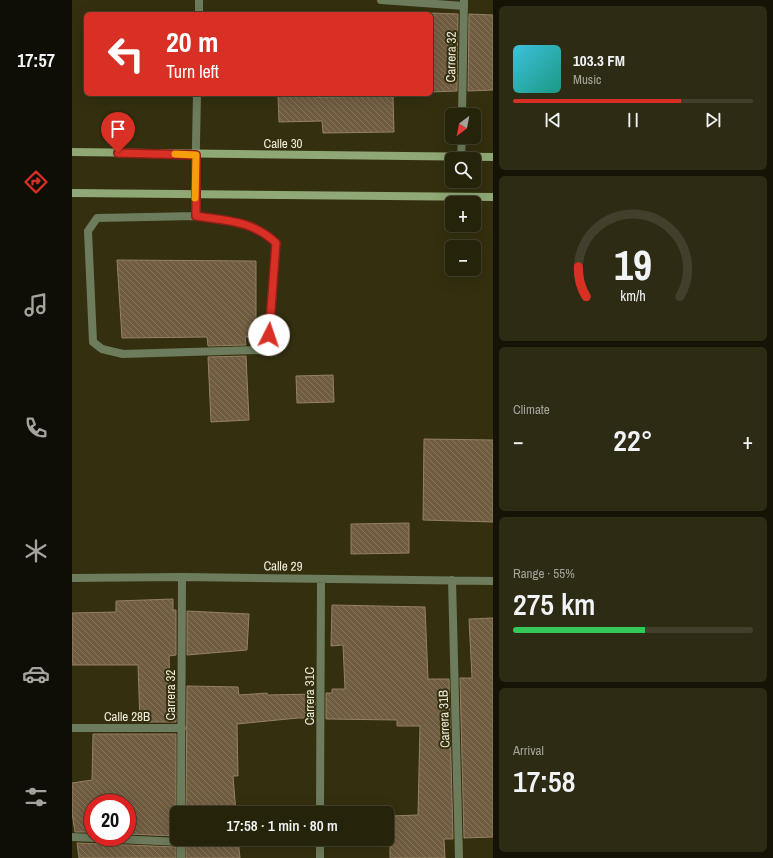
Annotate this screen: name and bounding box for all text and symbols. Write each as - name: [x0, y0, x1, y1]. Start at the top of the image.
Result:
- text: 20 m: [166, 23, 218, 61]
- icon: left: [100, 28, 152, 80]
- street label: Carrera 32: [442, 31, 460, 83]
- text: 17:57: [17, 48, 55, 73]
- text: 103.3 FM: [573, 50, 625, 71]
- text: Turn left: [166, 59, 219, 84]
- text: Music: [573, 71, 601, 88]
- north arrow: [445, 108, 481, 144]
- map controls: [445, 108, 481, 276]
- icon: previous: [542, 109, 564, 131]
- icon: pause: [622, 109, 644, 131]
- icon: next: [702, 109, 724, 131]
- pin: [101, 112, 135, 153]
- icon: arrive: [107, 118, 129, 140]
- street label: Calle 30: [263, 135, 303, 152]
- button: search: [445, 152, 481, 188]
- icon: directions: [22, 168, 50, 196]
- button: +: [445, 196, 481, 232]
- text: 19: [614, 236, 652, 292]
- button: −: [445, 240, 481, 276]
- text: km/h: [620, 285, 646, 304]
- icon: music: [22, 291, 50, 319]
- position arrow: [248, 314, 290, 356]
- text: Climate: [513, 401, 550, 418]
- icon: phone: [22, 414, 50, 442]
- text: 22°: [613, 420, 653, 460]
- text: −: [513, 426, 524, 456]
- text: +: [742, 426, 753, 456]
- icon: climate: [22, 537, 50, 565]
- street label: Calle 29: [263, 557, 303, 575]
- text: Range · 55%: [513, 565, 575, 582]
- text: 275 km: [513, 584, 595, 624]
- icon: car: [22, 660, 50, 688]
- street label: Carrera 31C: [301, 666, 318, 725]
- street label: Carrera 32: [162, 669, 179, 720]
- street label: Carrera 31B: [434, 690, 454, 748]
- street label: Calle 28B: [104, 708, 150, 725]
- text: Arrival: [513, 742, 544, 759]
- text: 17:58: [513, 761, 575, 801]
- icon: filters: [22, 783, 50, 811]
- speed limit sign: 20: [84, 794, 136, 846]
- text: 17:58 · 1 min · 80 m: [226, 815, 338, 836]

